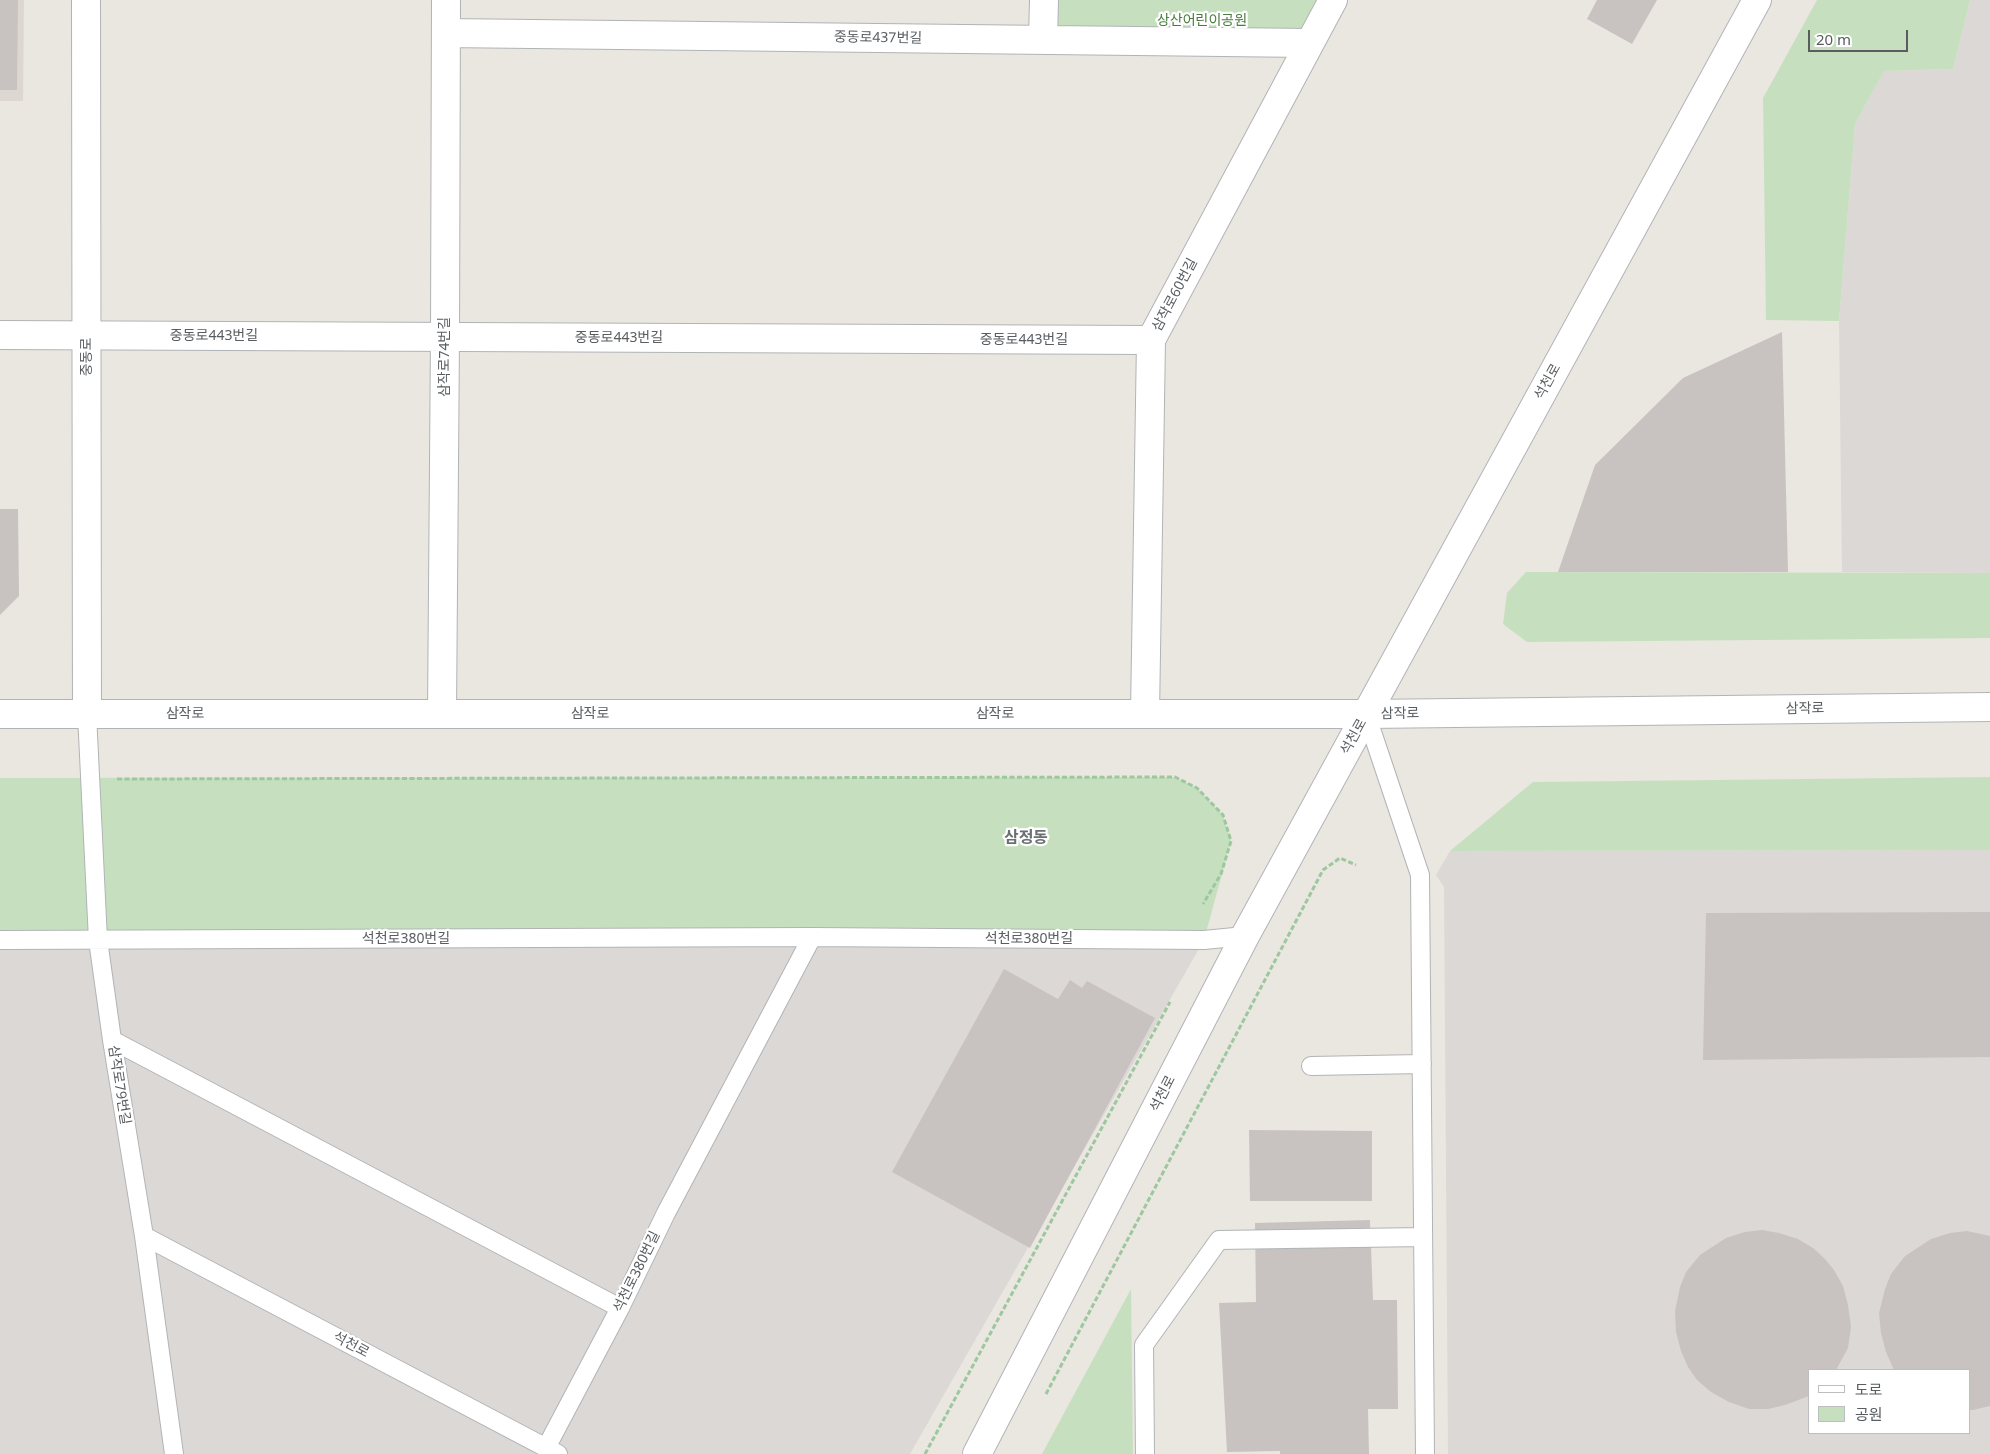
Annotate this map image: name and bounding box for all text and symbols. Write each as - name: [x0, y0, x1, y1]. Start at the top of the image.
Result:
- park label: 상산어린이공원: [1157, 13, 1247, 29]
- scale bar: [1810, 20, 1910, 52]
- street label: 중동로437번길: [834, 29, 922, 47]
- text: 20 m: [1816, 29, 1851, 49]
- street label: 삼작로60번길: [1149, 256, 1201, 334]
- street label: 삼작로74번길: [437, 317, 453, 397]
- street label: 중동로443번길: [170, 328, 258, 344]
- street label: 중동로443번길: [575, 330, 663, 346]
- street label: 중동로443번길: [980, 332, 1068, 348]
- street label: 중동로: [79, 338, 95, 376]
- street label: 석천로: [1531, 361, 1565, 403]
- street label: 삼작로: [1786, 700, 1824, 718]
- street label: 삼작로: [1381, 705, 1419, 723]
- street label: 삼작로: [166, 706, 204, 722]
- street label: 삼작로: [571, 706, 609, 722]
- street label: 삼작로: [976, 706, 1014, 722]
- street label: 석천로: [1337, 716, 1371, 758]
- district label: 삼정동: [1004, 828, 1048, 848]
- street label: 석천로380번길: [362, 931, 450, 947]
- street label: 석천로380번길: [985, 931, 1073, 947]
- street label: 삼작로79번길: [104, 1044, 134, 1126]
- street label: 석천로: [1147, 1073, 1179, 1115]
- street label: 석천로380번길: [610, 1229, 664, 1315]
- street label: 석천로: [330, 1329, 372, 1361]
- legend: [1808, 1369, 1970, 1434]
- text: 도로: [1855, 1379, 1883, 1399]
- text: 공원: [1855, 1404, 1883, 1424]

